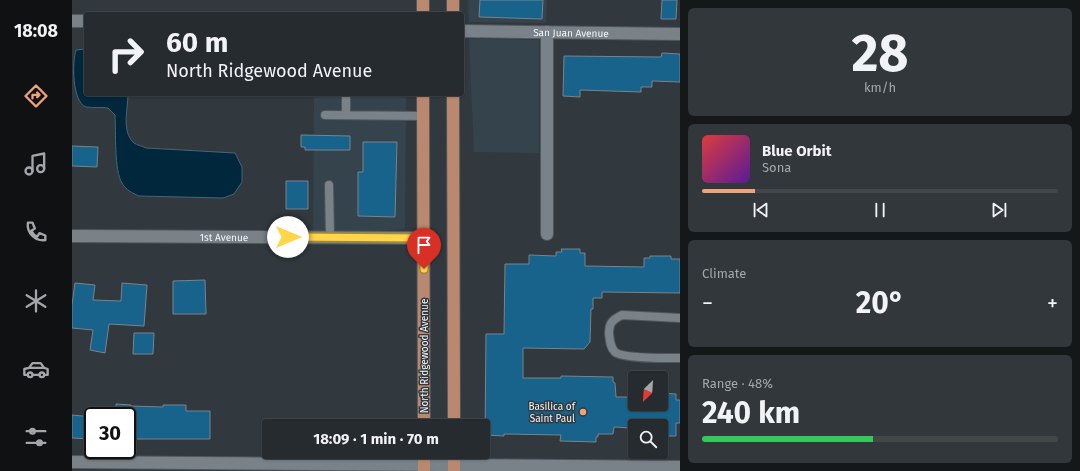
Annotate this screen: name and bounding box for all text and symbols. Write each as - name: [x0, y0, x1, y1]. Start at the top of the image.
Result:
- text: 18:08: [14, 20, 58, 42]
- text: 28: [851, 22, 909, 85]
- text: 60 m: [166, 26, 228, 59]
- street label: San Juan Avenue: [533, 27, 609, 40]
- icon: right: [100, 28, 152, 80]
- text: North Ridgewood Avenue: [166, 60, 372, 82]
- text: km/h: [864, 80, 896, 95]
- icon: directions: [22, 82, 50, 110]
- text: Blue Orbit: [762, 142, 831, 160]
- icon: music: [22, 150, 50, 178]
- text: Sona: [762, 160, 791, 175]
- icon: previous: [750, 199, 772, 221]
- icon: pause: [869, 199, 891, 221]
- icon: next: [988, 199, 1010, 221]
- position arrow: [267, 216, 309, 258]
- icon: phone: [22, 218, 50, 246]
- pin: [407, 228, 441, 269]
- street label: 1st Avenue: [200, 232, 248, 244]
- icon: arrive: [413, 234, 435, 256]
- text: Climate: [702, 266, 746, 281]
- text: 20°: [856, 285, 904, 321]
- icon: climate: [22, 287, 50, 315]
- text: −: [702, 290, 713, 317]
- text: +: [1047, 290, 1058, 317]
- street label: North Ridgewood Avenue: [419, 299, 431, 413]
- icon: car: [22, 355, 50, 383]
- north arrow: [628, 371, 668, 411]
- map controls: [628, 371, 668, 459]
- text: Range · 48%: [702, 376, 773, 391]
- text: 240 km: [702, 395, 800, 431]
- place label: Basilica of Saint Paul: [528, 401, 576, 425]
- speed limit sign: 30: [84, 407, 136, 459]
- marker: Basilica of Saint Paul: [578, 407, 588, 417]
- button: search: [628, 419, 668, 459]
- icon: filters: [22, 423, 50, 451]
- text: 18:09 · 1 min · 70 m: [313, 430, 439, 448]

